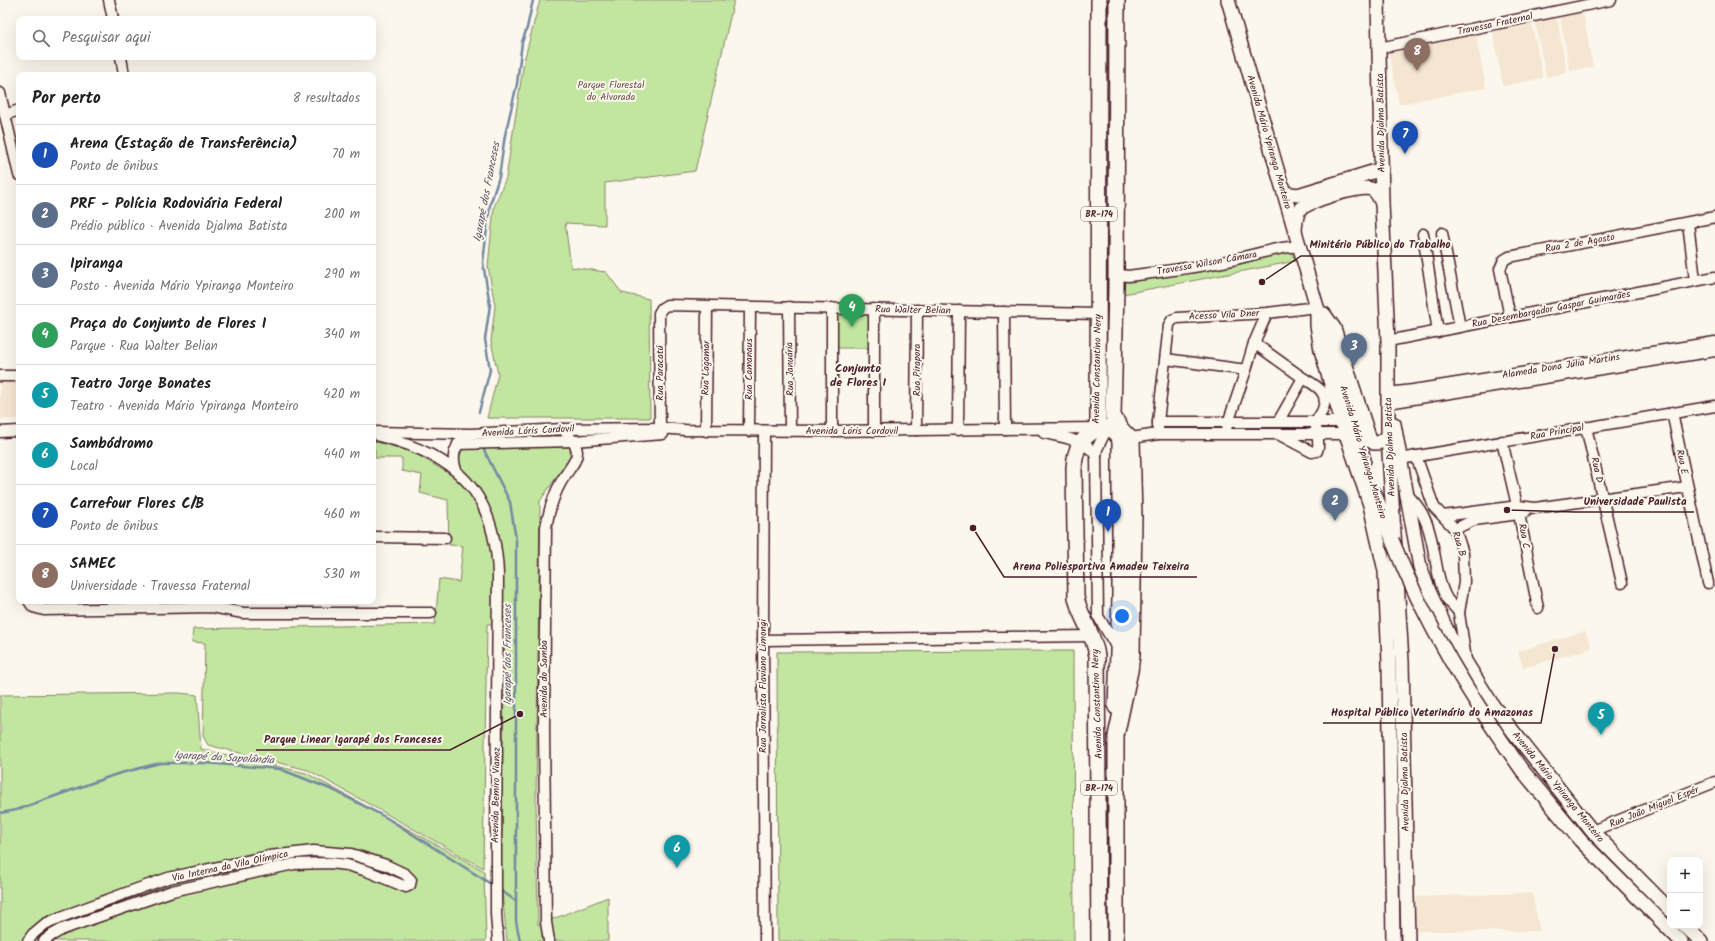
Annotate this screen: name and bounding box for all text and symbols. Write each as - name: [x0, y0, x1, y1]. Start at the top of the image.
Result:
- street label: Travessa Fraternal: [1456, 8, 1535, 40]
- search box: [16, 16, 376, 60]
- text: Pesquisar aqui: [62, 26, 151, 50]
- icon: search: [30, 27, 52, 49]
- pin: 8: [1404, 38, 1430, 71]
- street label: Avenida Mário Ypiranga Monteiro: [1242, 73, 1296, 211]
- street label: Avenida Djalma Batista: [1372, 73, 1390, 173]
- park label: Parque Florestal do Alvorada: [578, 77, 645, 105]
- text: Por perto: [32, 85, 101, 112]
- text: 8 resultados: [293, 88, 360, 109]
- pin: 7: [1392, 121, 1418, 154]
- text: Arena (Estação de Transferência): [70, 132, 298, 156]
- water label: Igarapé dos Franceses: [469, 139, 506, 243]
- text: 1: [43, 144, 47, 165]
- text: 70 m: [332, 144, 360, 165]
- text: Ponto de ônibus: [70, 156, 158, 177]
- text: PRF - Polícia Rodoviária Federal: [70, 192, 282, 216]
- text: 2: [41, 204, 49, 225]
- text: 200 m: [324, 204, 360, 225]
- road number: BR-174: [1081, 207, 1117, 221]
- text: Prédio público · Avenida Djalma Batista: [70, 216, 287, 237]
- street label: Rua 2 de Agosto: [1544, 229, 1617, 257]
- callout: Minitério Público do Trabalho: [1301, 233, 1458, 256]
- text: Minitério Público do Trabalho: [1310, 236, 1450, 254]
- street label: Travessa Wilson Câmara: [1156, 246, 1259, 280]
- text: Ipiranga: [70, 252, 123, 276]
- text: 3: [41, 264, 49, 285]
- text: 290 m: [324, 264, 360, 285]
- text: Posto · Avenida Mário Ypiranga Monteiro: [70, 276, 294, 297]
- street label: Rua Desembargador Gaspar Guimarães: [1470, 286, 1632, 332]
- pin: 4: [839, 294, 865, 327]
- street label: Rua Walter Belian: [875, 301, 951, 319]
- street label: Acesso Vila Dner: [1188, 305, 1260, 325]
- text: Praça do Conjunto de Flores I: [70, 312, 266, 336]
- street label: Avenida Constantino Nery: [1088, 314, 1106, 424]
- text: 4: [41, 324, 49, 345]
- text: 340 m: [323, 324, 360, 345]
- pin: 3: [1341, 333, 1367, 366]
- text: Parque · Rua Walter Belian: [70, 336, 218, 357]
- street label: Rua Camanaus: [741, 337, 757, 400]
- street label: Rua Lagamar: [698, 340, 714, 396]
- street label: Rua Januária: [782, 342, 798, 396]
- street label: Rua Pirapora: [909, 343, 925, 396]
- street label: Rua Paracatú: [652, 345, 668, 401]
- street label: Alameda Dona Júlia Martins: [1501, 349, 1622, 383]
- district label: Conjunto de Flores I: [830, 359, 886, 392]
- text: Teatro Jorge Bonates: [70, 372, 211, 396]
- street label: Avenida Mário Ypiranga Monteiro: [1335, 383, 1391, 521]
- text: 5: [42, 384, 48, 405]
- text: 420 m: [323, 384, 360, 405]
- text: Teatro · Avenida Mário Ypiranga Monteiro: [70, 396, 298, 417]
- street label: Avenida Djalma Batista: [1380, 397, 1400, 497]
- street label: Rua Principal: [1529, 419, 1586, 445]
- street label: Avenida Lóris Cordovil: [481, 421, 575, 441]
- street label: Avenida Lóris Cordovil: [806, 423, 899, 439]
- text: Sambódromo: [70, 432, 153, 456]
- text: 6: [41, 444, 49, 465]
- text: 440 m: [324, 444, 360, 465]
- street label: Rua E: [1672, 448, 1693, 477]
- text: Local: [70, 456, 98, 477]
- street label: Rua D: [1586, 456, 1608, 485]
- pin: 2: [1322, 488, 1348, 521]
- callout: Universidade Paulista: [1575, 489, 1694, 512]
- text: Carrefour Flores C/B: [70, 492, 204, 516]
- text: Universidade Paulista: [1583, 493, 1687, 511]
- pin: 1: [1095, 499, 1121, 532]
- text: 7: [42, 504, 48, 525]
- text: 460 m: [324, 504, 360, 525]
- text: Ponto de ônibus: [70, 516, 158, 537]
- street label: Rua C: [1514, 522, 1534, 550]
- street label: Rua B: [1448, 529, 1470, 559]
- text: SAMEC: [70, 552, 117, 576]
- callout: Arena Poliesportiva Amadeu Teixeira: [1004, 554, 1197, 577]
- text: Arena Poliesportiva Amadeu Teixeira: [1013, 558, 1190, 576]
- text: 8: [41, 564, 49, 585]
- text: 530 m: [324, 564, 360, 585]
- text: Universidade · Travessa Fraternal: [70, 576, 250, 597]
- water label: Igarapé dos Franceses: [499, 603, 517, 706]
- your location: [1112, 606, 1132, 626]
- street label: Rua Jornalista Flaviano Limongi: [755, 618, 771, 753]
- street label: Avenida do Samba: [536, 640, 552, 718]
- street label: Avenida Constantino Nery: [1087, 649, 1107, 759]
- callout: Hospital Público Veterinário do Amazonas: [1323, 700, 1541, 723]
- pin: 5: [1588, 702, 1614, 735]
- text: Hospital Público Veterinário do Amazonas: [1331, 704, 1534, 722]
- callout: Parque Linear Igarapé dos Franceses: [256, 727, 450, 750]
- street label: Avenida Mário Ypiranga Monteiro: [1508, 728, 1608, 846]
- text: Parque Linear Igarapé dos Franceses: [264, 731, 443, 749]
- street label: Avenida Djalma Batista: [1396, 732, 1414, 832]
- water label: Igarapé da Sapolândia: [173, 746, 275, 770]
- street label: Avenida Bemiro Vianez: [487, 746, 505, 843]
- road number: BR-174: [1081, 781, 1117, 795]
- street label: Rua João Miguel Espér: [1607, 781, 1702, 832]
- pin: 6: [664, 835, 690, 868]
- street label: Via Interna da Vila Olímpica: [170, 846, 290, 886]
- map controls: [1667, 857, 1703, 929]
- button: +: [1667, 857, 1703, 893]
- button: −: [1667, 893, 1703, 929]

